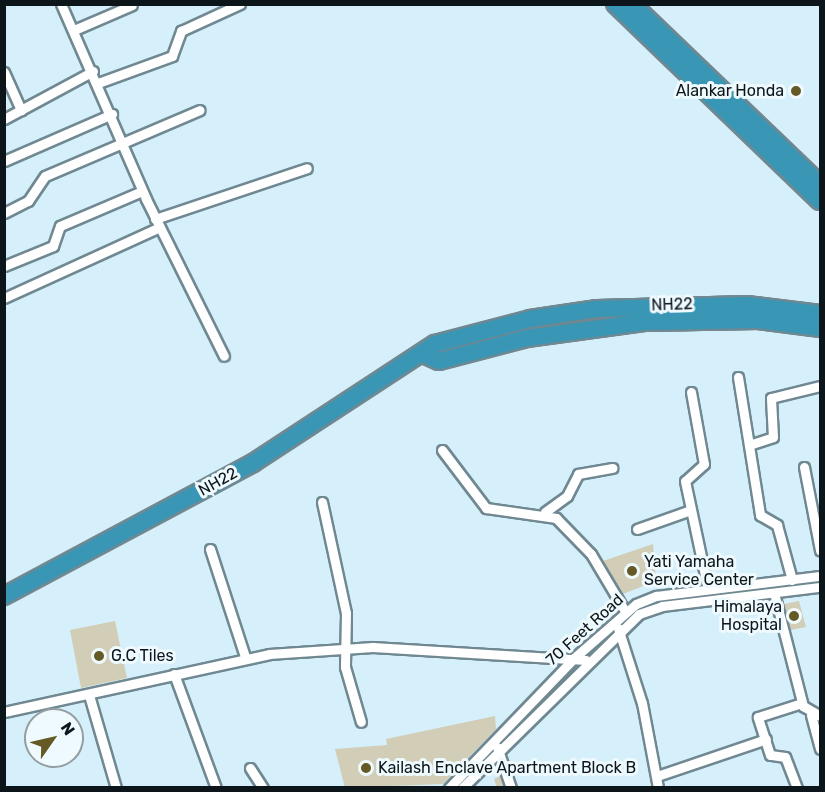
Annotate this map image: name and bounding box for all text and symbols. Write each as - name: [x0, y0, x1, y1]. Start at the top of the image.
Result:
- place label: Alankar Honda: [675, 81, 784, 101]
- marker: Alankar Honda: [789, 84, 803, 98]
- street label: NH22: [651, 295, 693, 315]
- street label: NH22: [195, 464, 241, 500]
- place label: Yati Yamaha Service Center: [644, 552, 754, 590]
- marker: Yati Yamaha Service Center: [625, 564, 639, 578]
- street label: 70 Feet Road: [542, 590, 628, 670]
- place label: Himalaya Hospital: [714, 597, 782, 635]
- marker: Himalaya Hospital: [787, 609, 801, 623]
- place label: G.C Tiles: [111, 646, 174, 666]
- marker: G.C Tiles: [92, 649, 106, 663]
- north arrow: [24, 708, 84, 768]
- text: N: [57, 719, 79, 739]
- place label: Kailash Enclave Apartment Block B: [378, 758, 637, 778]
- marker: Kailash Enclave Apartment Block B: [359, 761, 373, 775]

